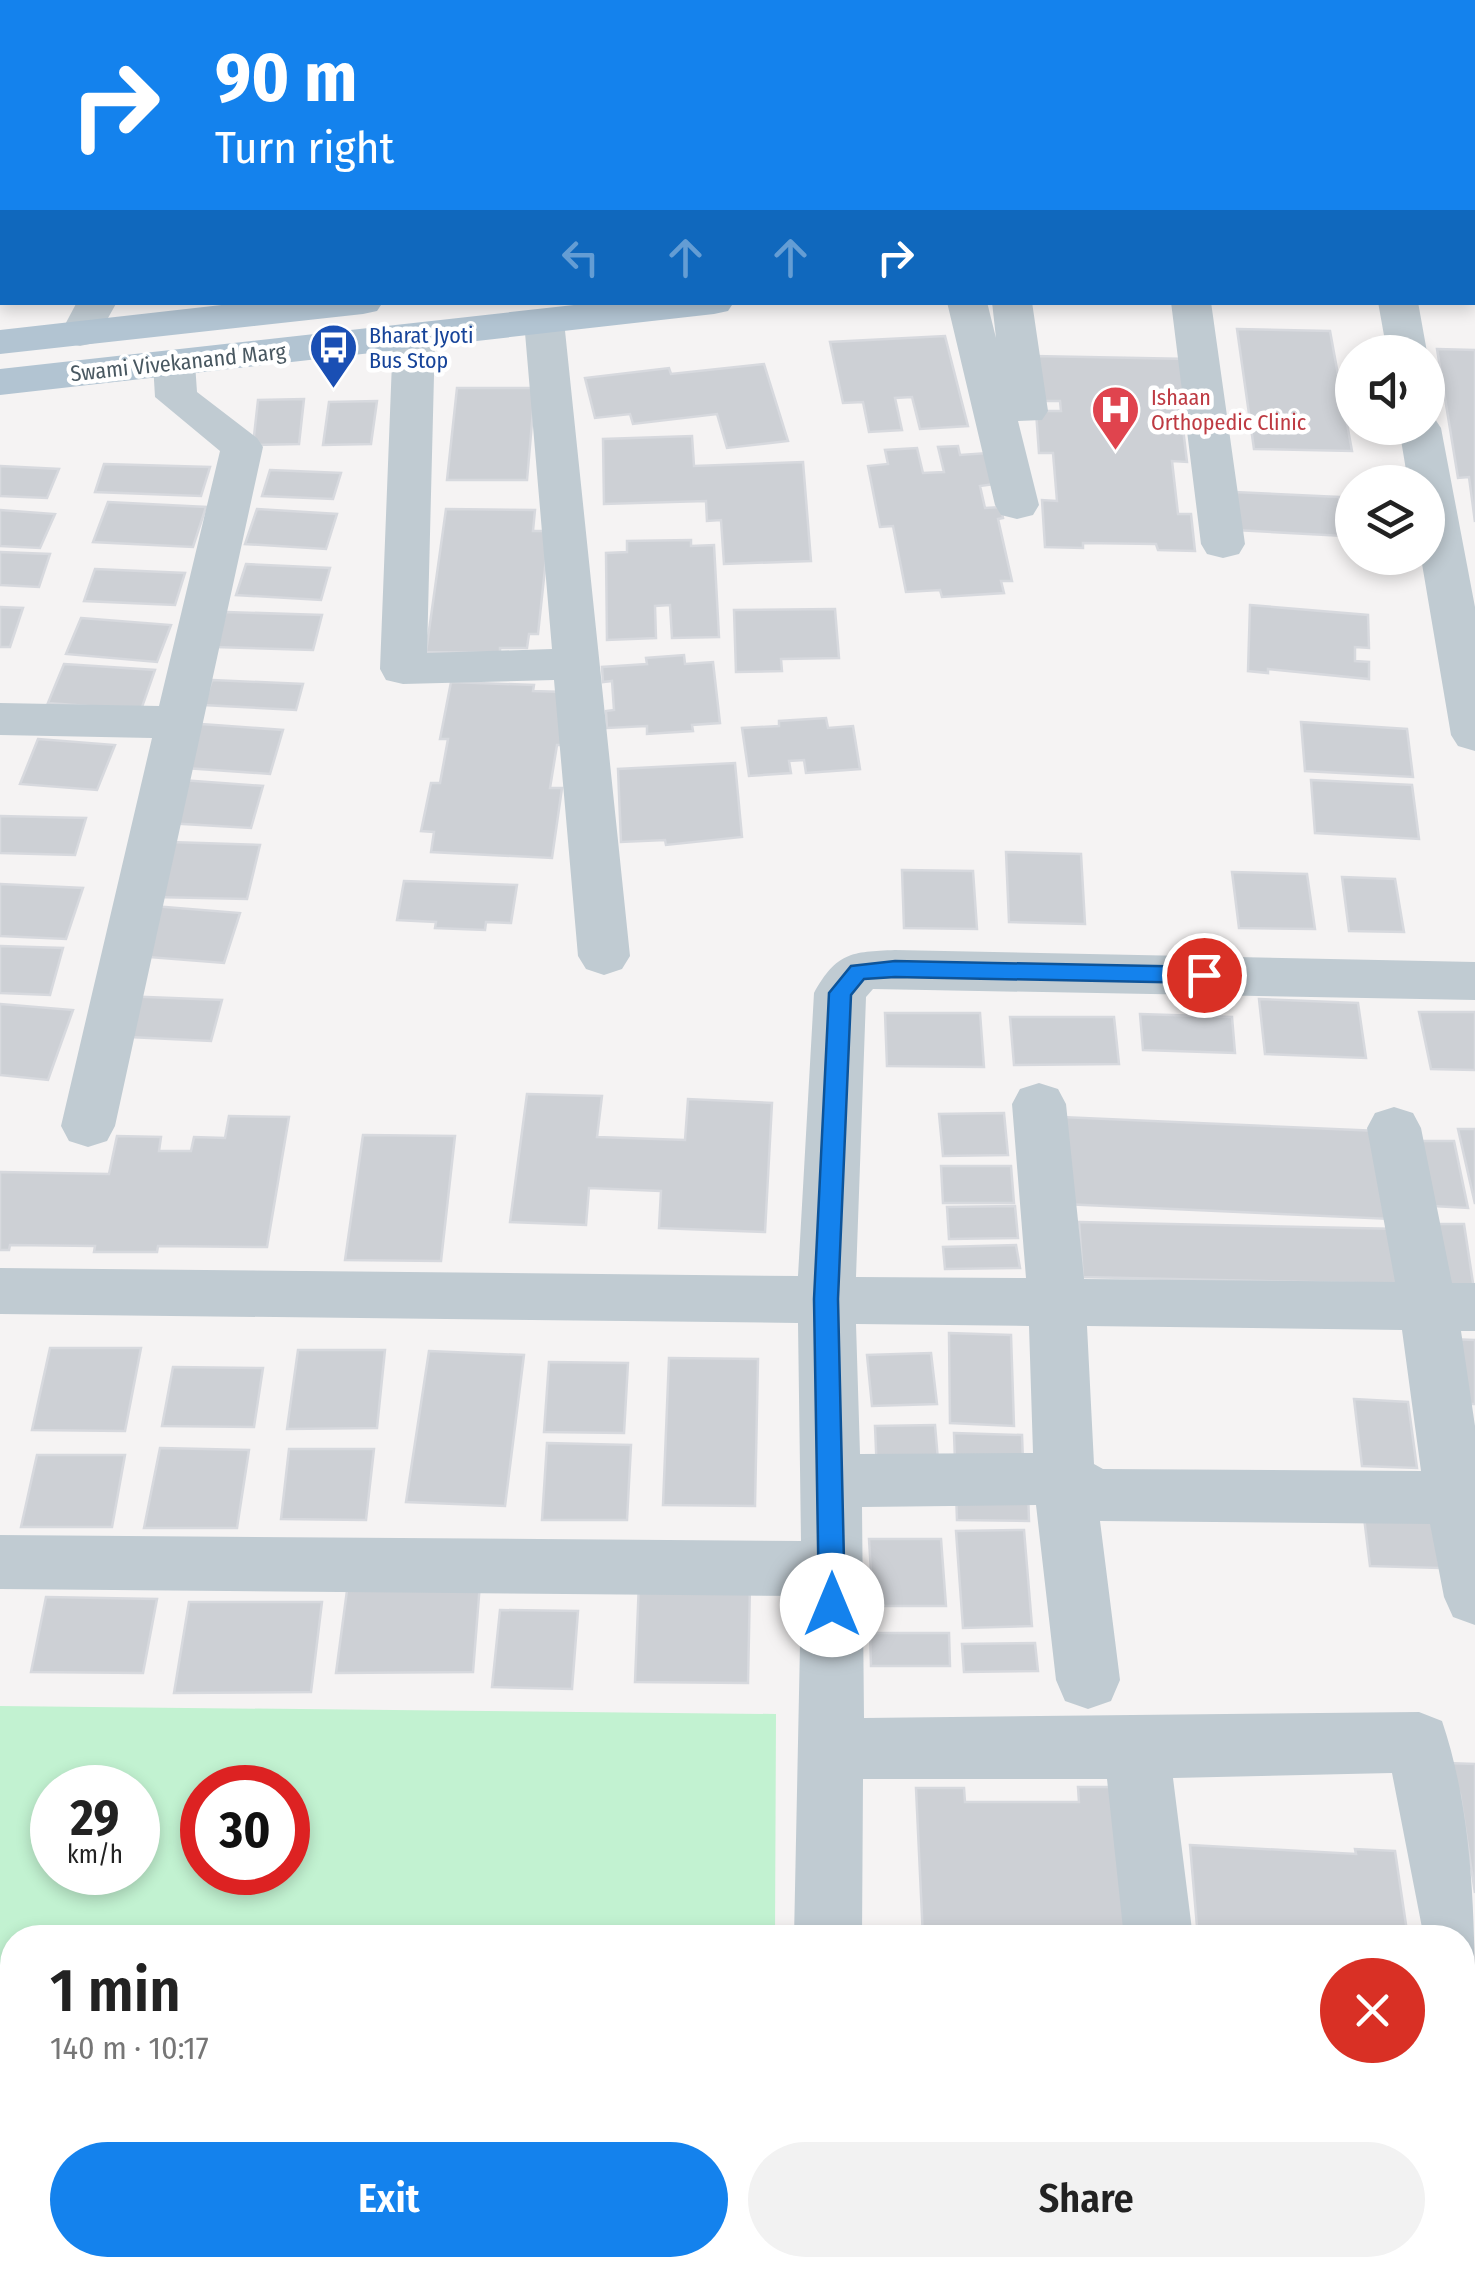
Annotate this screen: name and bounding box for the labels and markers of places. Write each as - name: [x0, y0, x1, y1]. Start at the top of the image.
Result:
- bus stop icon: Bharat Jyoti Bus Stop: [308, 322, 360, 390]
- place label: Bharat Jyoti Bus Stop: [369, 322, 474, 374]
- hospital icon: Ishaan Orthopedic Clinic: [1090, 384, 1142, 452]
- place label: Ishaan Orthopedic Clinic: [1151, 384, 1307, 436]
- pin: [1162, 933, 1247, 1018]

